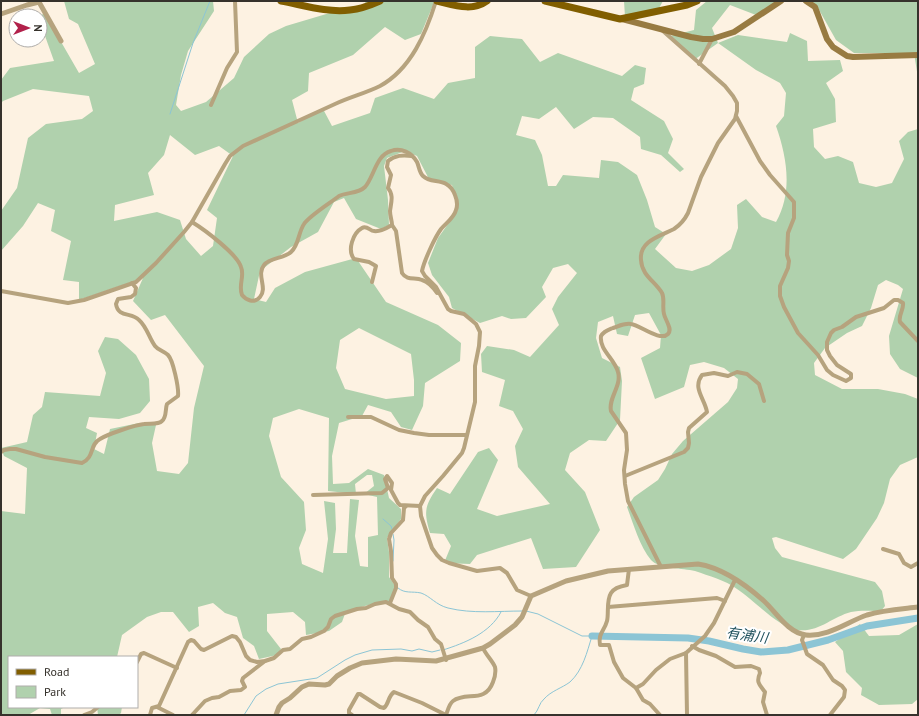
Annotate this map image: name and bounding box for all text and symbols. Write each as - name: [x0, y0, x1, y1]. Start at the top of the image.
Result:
- north arrow: [8, 8, 48, 48]
- text: N: [31, 24, 45, 32]
- water label: 有浦川: [725, 623, 771, 647]
- legend: [8, 656, 138, 708]
- text: Road: [44, 664, 69, 679]
- text: Park: [44, 684, 66, 699]

